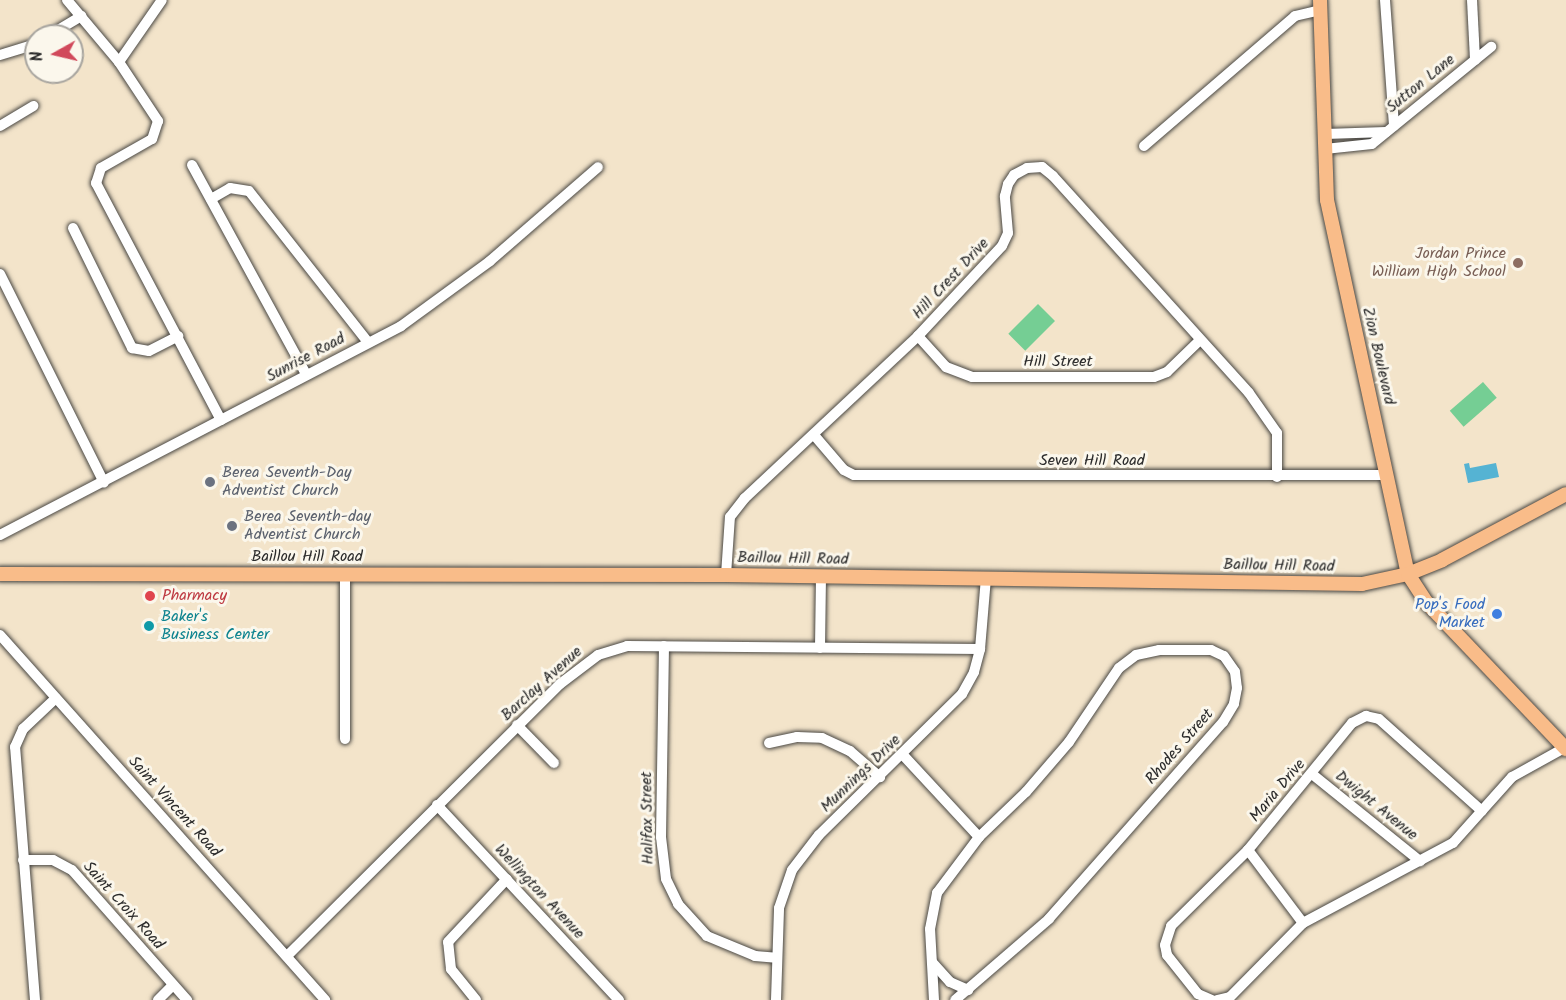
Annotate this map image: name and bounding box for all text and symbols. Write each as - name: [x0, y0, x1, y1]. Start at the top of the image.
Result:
- north arrow: [24, 24, 84, 84]
- text: N: [25, 50, 51, 63]
- street label: Sutton Lane: [1383, 51, 1459, 117]
- street label: Hill Crest Drive: [909, 235, 993, 323]
- place label: Jordan Prince William High School: [1372, 244, 1506, 282]
- marker: Jordan Prince William High School: [1511, 256, 1525, 270]
- street label: Zion Boulevard: [1357, 305, 1399, 407]
- street label: Sunrise Road: [263, 329, 349, 387]
- street label: Hill Street: [1023, 352, 1093, 372]
- street label: Seven Hill Road: [1039, 451, 1145, 471]
- place label: Berea Seventh-Day Adventist Church: [222, 463, 351, 501]
- marker: Berea Seventh-Day Adventist Church: [203, 475, 217, 489]
- place label: Berea Seventh-day Adventist Church: [244, 507, 371, 545]
- marker: Berea Seventh-day Adventist Church: [225, 519, 239, 533]
- street label: Baillou Hill Road: [251, 547, 363, 567]
- street label: Baillou Hill Road: [737, 548, 849, 570]
- street label: Baillou Hill Road: [1223, 555, 1335, 577]
- place label: Pharmacy: [162, 586, 227, 606]
- marker: Pharmacy: [143, 589, 157, 603]
- place label: Pop's Food Market: [1415, 595, 1485, 633]
- place label: Baker's Business Center: [161, 607, 269, 645]
- marker: Pop's Food Market: [1490, 607, 1504, 621]
- marker: Baker's Business Center: [142, 619, 156, 633]
- street label: Barclay Avenue: [497, 643, 587, 725]
- street label: Rhodes Street: [1142, 705, 1218, 789]
- street label: Munnings Drive: [817, 731, 905, 817]
- street label: Saint Vincent Road: [124, 753, 224, 861]
- street label: Maria Drive: [1246, 756, 1310, 826]
- street label: Dwight Avenue: [1331, 767, 1421, 845]
- street label: Halifax Street: [638, 771, 658, 865]
- street label: Wellington Avenue: [490, 840, 588, 944]
- street label: Saint Croix Road: [78, 858, 168, 954]

